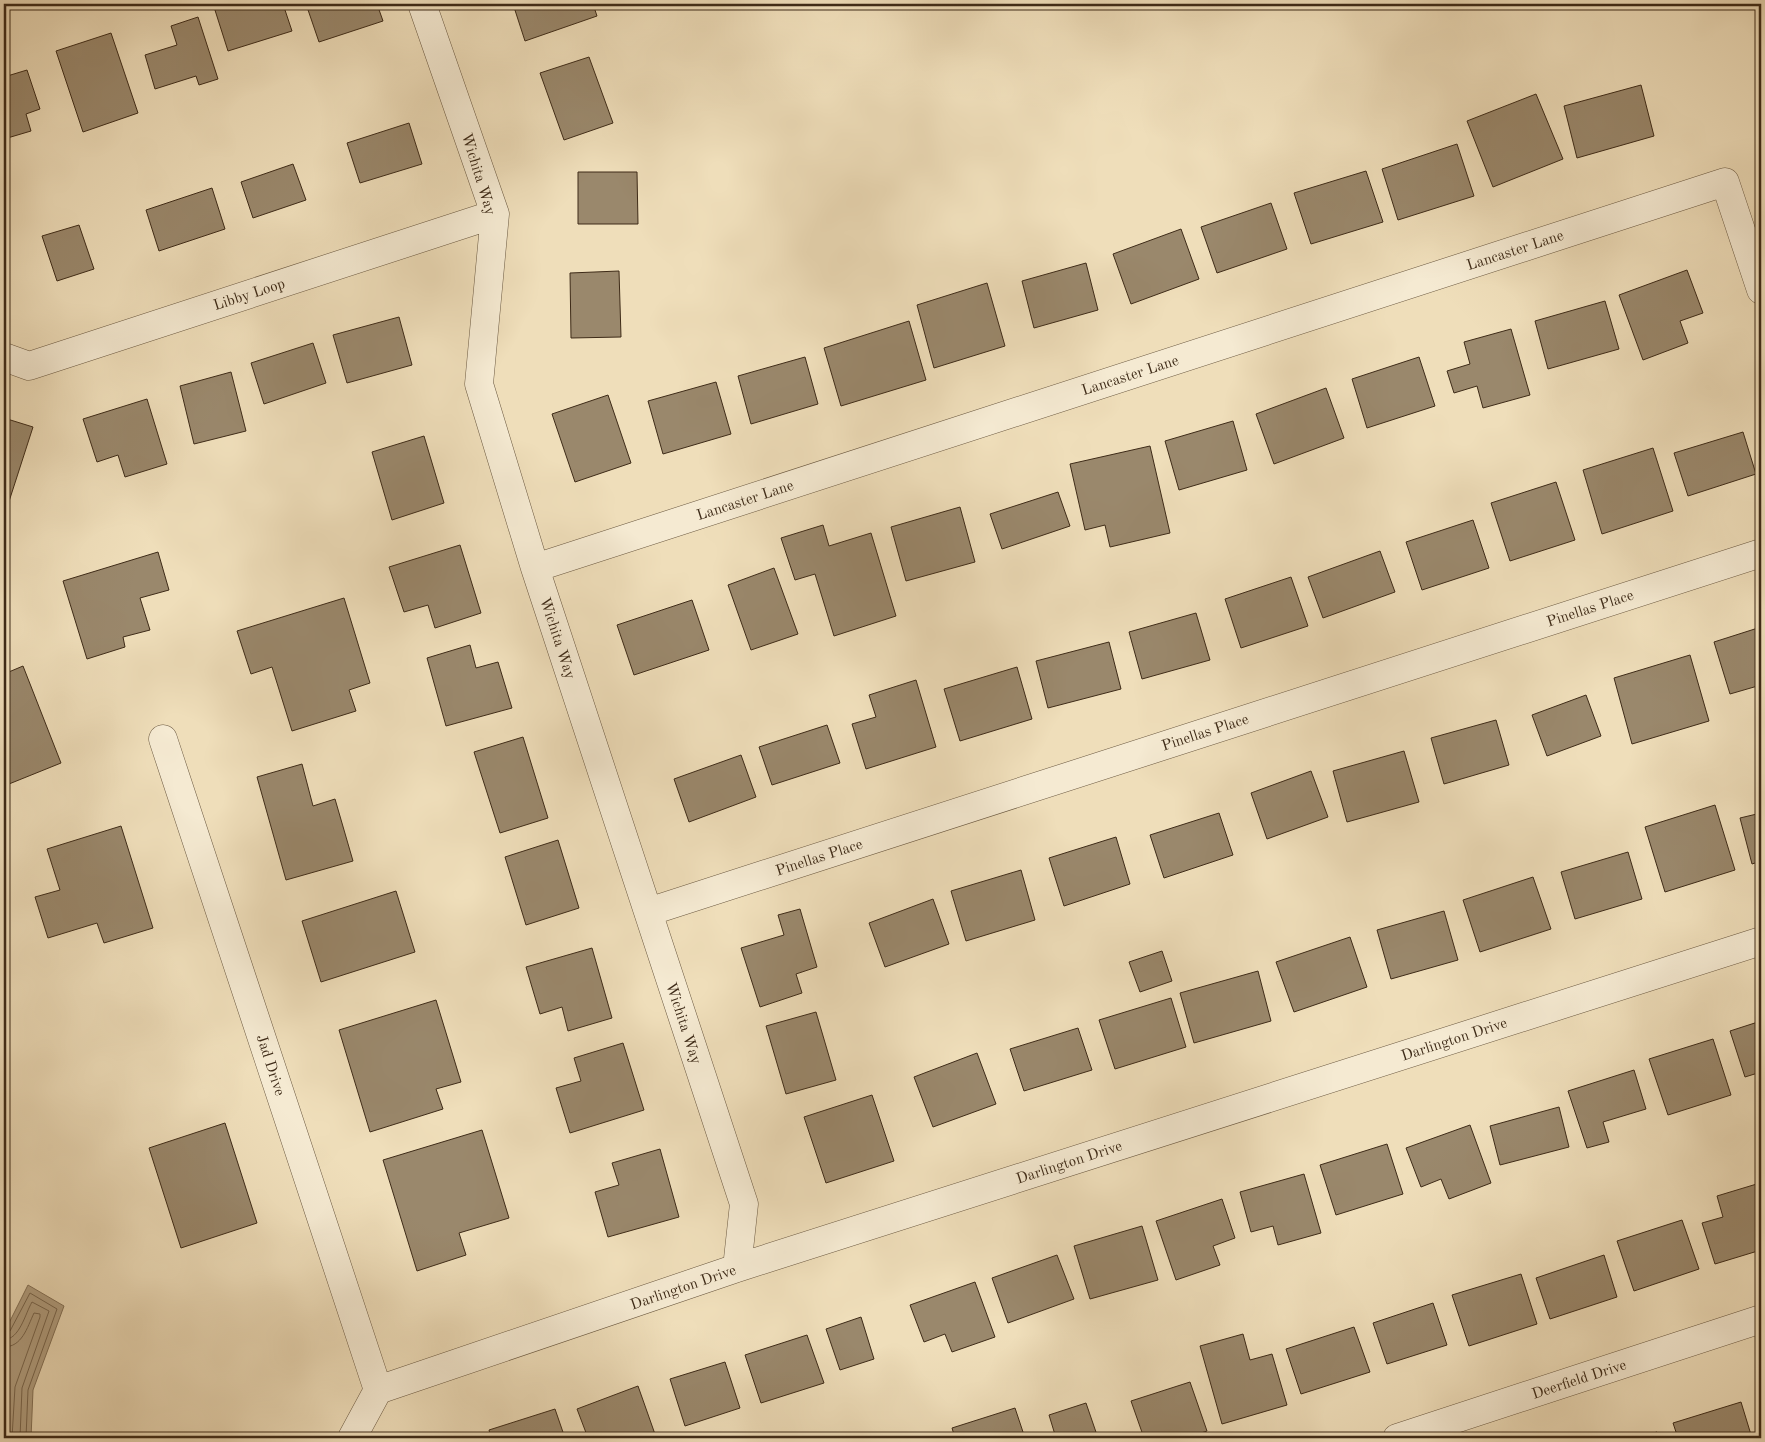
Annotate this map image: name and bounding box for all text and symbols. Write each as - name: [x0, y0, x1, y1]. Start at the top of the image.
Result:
- street label: Wichita Way: [458, 132, 497, 217]
- street label: Lancaster Lane: [1465, 229, 1566, 274]
- street label: Libby Loop: [212, 277, 287, 314]
- street label: Lancaster Lane: [1080, 354, 1181, 399]
- street label: Lancaster Lane: [695, 479, 796, 524]
- street label: Pinellas Place: [1545, 588, 1636, 631]
- street label: Wichita Way: [536, 596, 577, 681]
- street label: Pinellas Place: [1160, 712, 1251, 755]
- street label: Pinellas Place: [774, 837, 865, 880]
- street label: Wichita Way: [662, 981, 703, 1066]
- street label: Darlington Drive: [1400, 1016, 1509, 1065]
- street label: Jad Drive: [253, 1033, 287, 1098]
- street label: Darlington Drive: [1015, 1139, 1124, 1188]
- street label: Darlington Drive: [629, 1263, 738, 1314]
- street label: Deerfield Drive: [1530, 1358, 1629, 1403]

